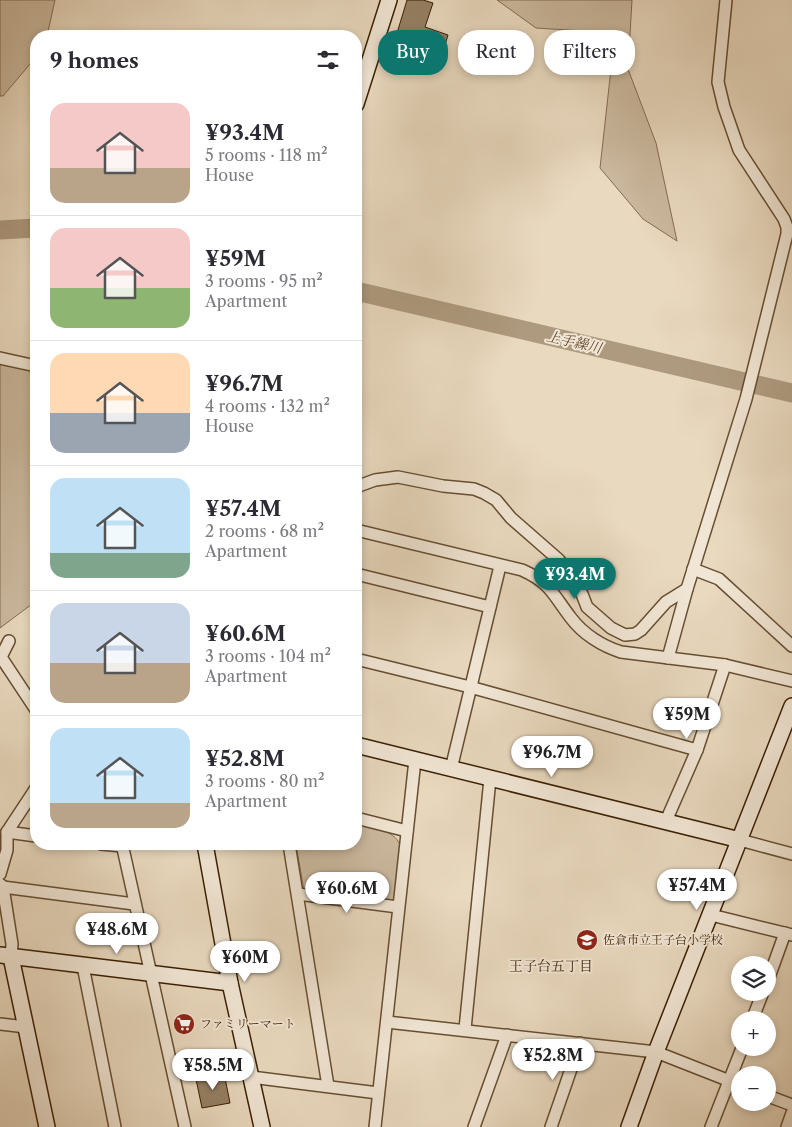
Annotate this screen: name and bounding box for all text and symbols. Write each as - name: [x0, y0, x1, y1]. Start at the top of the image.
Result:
- chip: Buy: [378, 30, 448, 75]
- chip: Rent: [458, 30, 534, 75]
- chip: Filters: [544, 30, 635, 75]
- icon: filters: [314, 46, 342, 74]
- text: 9 homes: [50, 48, 139, 73]
- text: ¥93.4M: [205, 120, 284, 145]
- icon: home: [90, 123, 150, 183]
- text: 5 rooms · 118 m²: [205, 145, 328, 165]
- text: House: [205, 165, 254, 185]
- text: ¥59M: [205, 246, 266, 271]
- icon: home: [90, 248, 150, 308]
- text: 3 rooms · 95 m²: [205, 271, 323, 291]
- text: Apartment: [205, 291, 287, 311]
- water label: 上手繰川: [545, 327, 605, 358]
- text: ¥96.7M: [205, 371, 283, 396]
- icon: home: [90, 373, 150, 433]
- text: 4 rooms · 132 m²: [205, 396, 330, 416]
- text: House: [205, 416, 254, 436]
- text: ¥57.4M: [205, 496, 281, 521]
- icon: home: [90, 498, 150, 558]
- text: 2 rooms · 68 m²: [205, 521, 324, 541]
- text: Apartment: [205, 541, 287, 561]
- pin: ¥93.4M: [534, 558, 616, 600]
- text: ¥93.4M: [545, 564, 605, 584]
- text: ¥60.6M: [205, 621, 286, 646]
- icon: home: [90, 623, 150, 683]
- text: 3 rooms · 104 m²: [205, 646, 331, 666]
- text: Apartment: [205, 666, 287, 686]
- pin: ¥59M: [657, 698, 717, 740]
- text: ¥59M: [664, 704, 710, 724]
- pin: ¥96.7M: [511, 736, 593, 778]
- text: ¥96.7M: [522, 742, 582, 762]
- text: ¥52.8M: [205, 746, 284, 771]
- icon: home: [90, 748, 150, 808]
- text: 3 rooms · 80 m²: [205, 771, 324, 791]
- text: Apartment: [205, 791, 287, 811]
- pin: ¥57.4M: [656, 868, 738, 911]
- pin: ¥60.6M: [306, 872, 388, 914]
- text: ¥57.4M: [668, 875, 726, 895]
- text: ¥60.6M: [316, 878, 378, 898]
- pin: ¥48.6M: [76, 912, 158, 955]
- text: ¥48.6M: [86, 919, 148, 939]
- school or university icon: 佐倉市立王子台小学校: [575, 928, 599, 952]
- place label: 佐倉市立王子台小学校: [603, 932, 723, 947]
- pin: ¥60M: [215, 940, 275, 983]
- text: ¥60M: [221, 947, 269, 967]
- map controls: [731, 956, 776, 1111]
- button: layers: [731, 956, 776, 1001]
- district label: 王子台五丁目: [509, 957, 593, 975]
- button: +: [731, 1011, 776, 1056]
- supermarket icon: ファミリーマート: [172, 1012, 196, 1036]
- place label: ファミリーマート: [200, 1016, 296, 1031]
- pin: ¥52.8M: [512, 1038, 594, 1081]
- text: ¥52.8M: [523, 1045, 583, 1065]
- pin: ¥58.5M: [172, 1048, 254, 1091]
- text: ¥58.5M: [183, 1055, 243, 1075]
- button: −: [731, 1066, 776, 1111]

